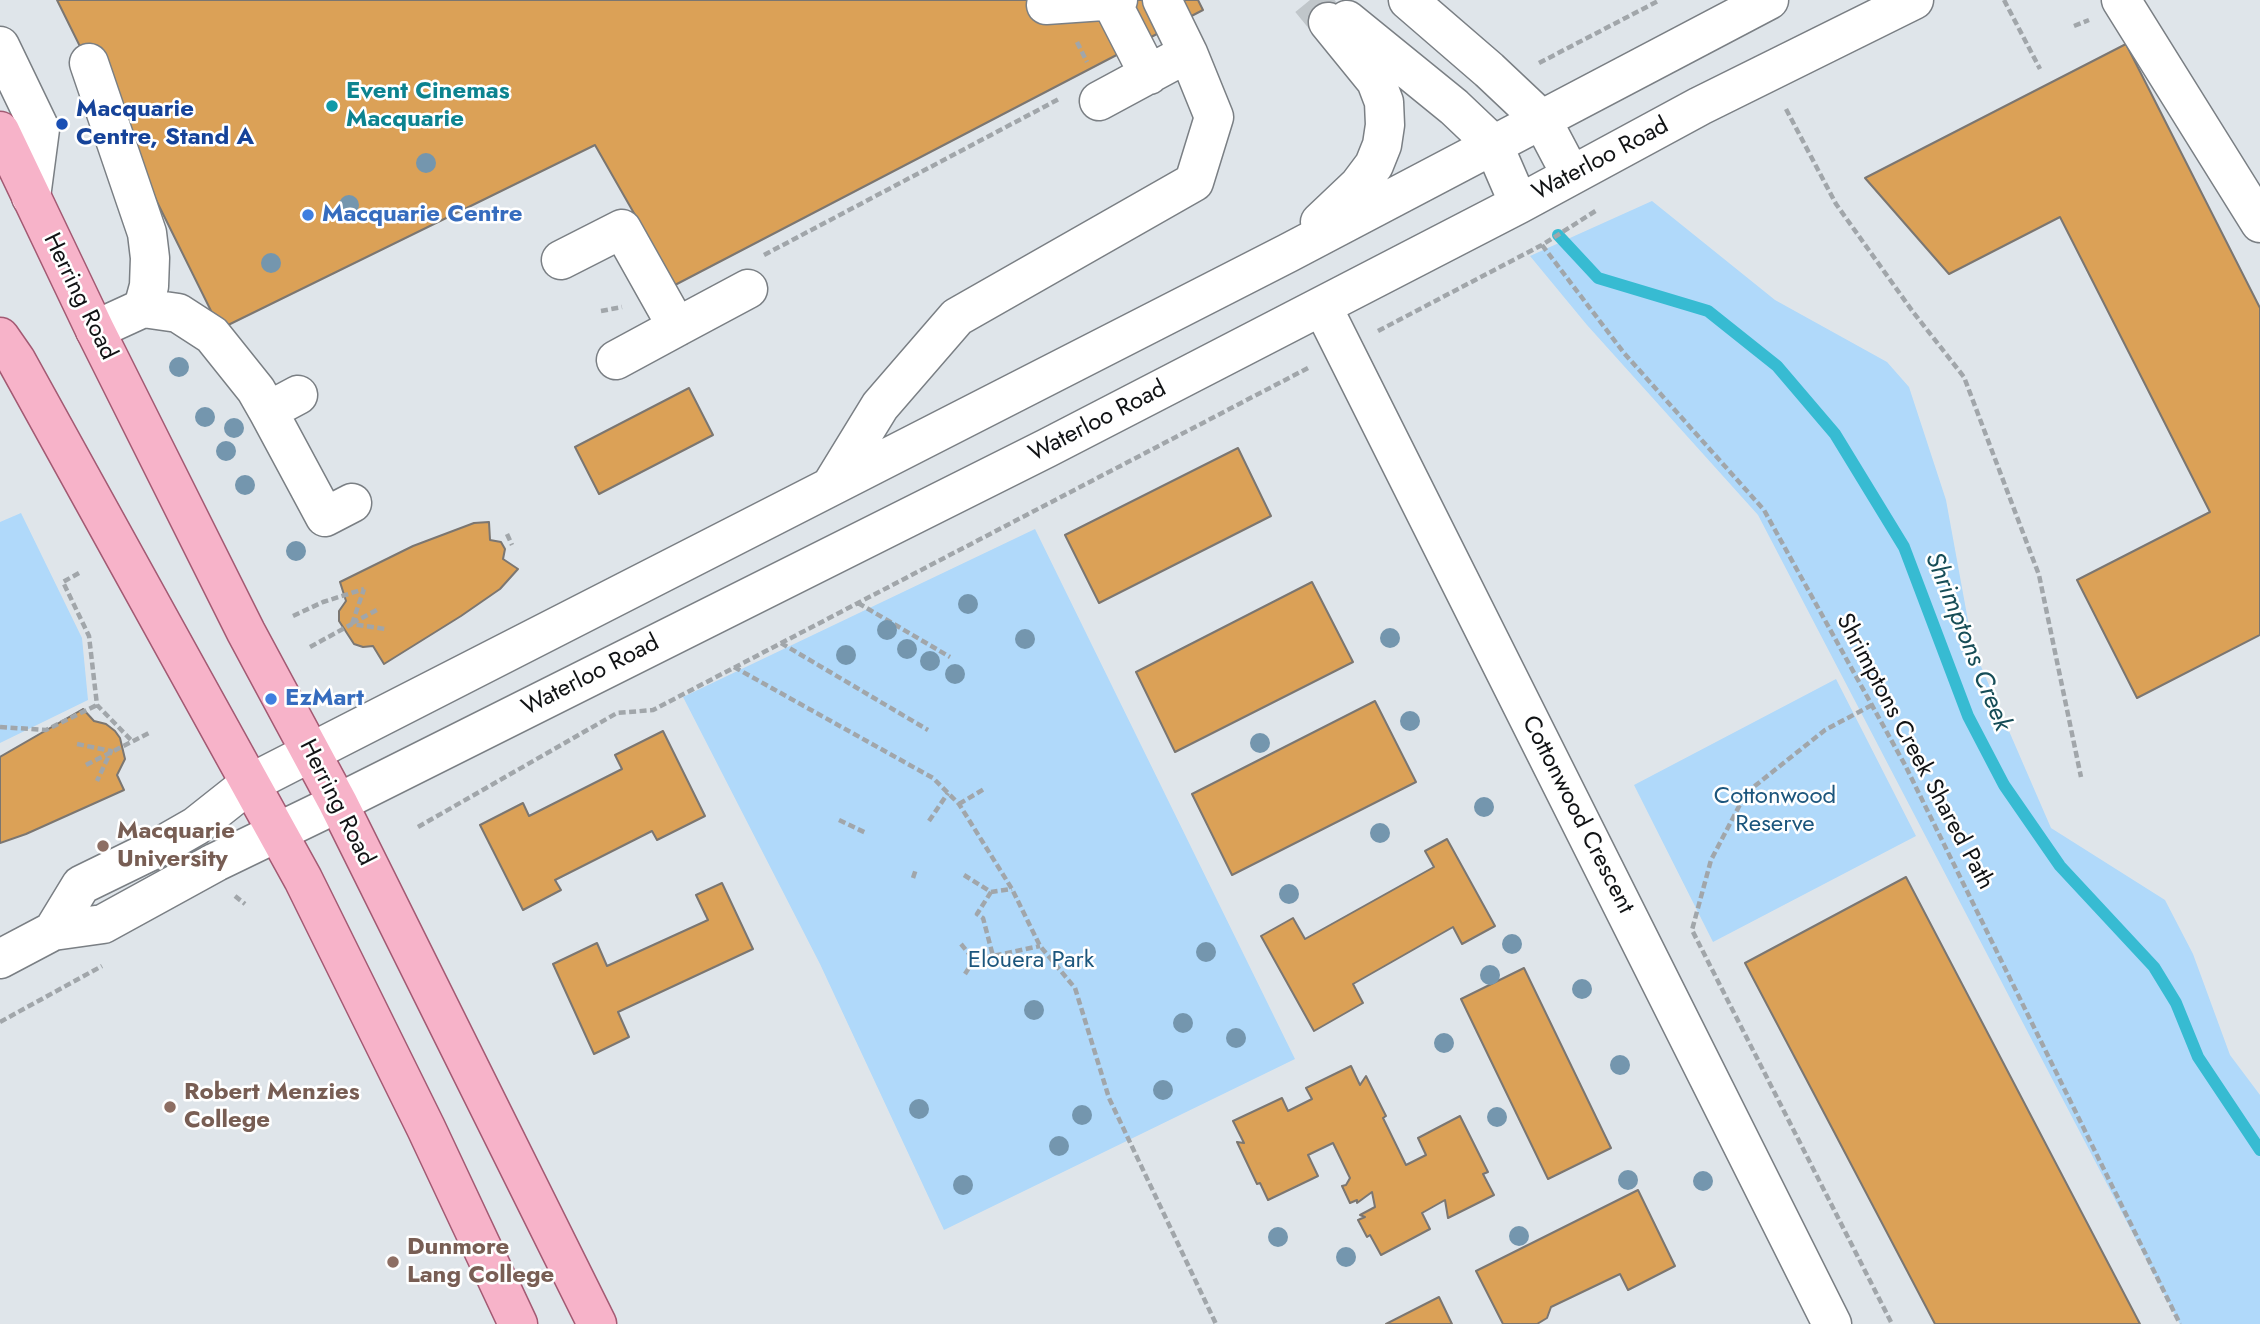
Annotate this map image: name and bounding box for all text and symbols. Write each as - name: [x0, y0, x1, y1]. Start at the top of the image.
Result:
- place label: Event Cinemas Macquarie: [346, 78, 510, 134]
- place label: Macquarie Centre, Stand A: [76, 96, 254, 152]
- marker: Event Cinemas Macquarie: [324, 98, 340, 114]
- street label: Waterloo Road: [1528, 112, 1674, 208]
- marker: Macquarie Centre, Stand A: [54, 116, 70, 132]
- place label: Macquarie Centre: [322, 201, 522, 229]
- marker: Macquarie Centre: [300, 207, 316, 223]
- street label: Herring Road: [36, 229, 122, 365]
- street label: Waterloo Road: [1025, 375, 1171, 469]
- water label: Shrimptons Creek: [1917, 548, 2017, 736]
- street label: Shrimptons Creek Shared Path: [1829, 609, 1999, 895]
- street label: Waterloo Road: [518, 629, 664, 723]
- place label: EzMart: [285, 685, 364, 713]
- marker: EzMart: [263, 691, 279, 707]
- street label: Cottonwood Crescent: [1515, 711, 1639, 919]
- street label: Herring Road: [292, 735, 380, 871]
- park label: Cottonwood Reserve: [1714, 783, 1836, 839]
- place label: Macquarie University: [117, 818, 235, 874]
- marker: Macquarie University: [95, 838, 111, 854]
- park label: Elouera Park: [968, 947, 1094, 975]
- place label: Robert Menzies College: [184, 1079, 360, 1135]
- marker: Robert Menzies College: [162, 1099, 178, 1115]
- place label: Dunmore Lang College: [407, 1234, 554, 1290]
- marker: Dunmore Lang College: [385, 1254, 401, 1270]

